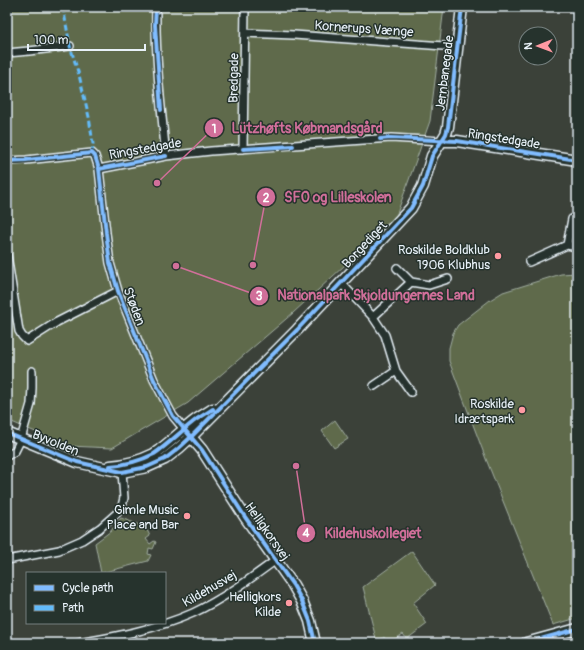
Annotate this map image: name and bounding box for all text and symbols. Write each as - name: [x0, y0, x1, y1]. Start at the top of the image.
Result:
- street label: Kornerups Vænge: [314, 18, 414, 40]
- scale bar: [28, 26, 145, 52]
- north arrow: [518, 26, 558, 66]
- text: 100 m: [34, 33, 69, 48]
- street label: Jernbanegade: [432, 34, 458, 112]
- text: N: [522, 42, 535, 50]
- street label: Bredgade: [226, 52, 242, 103]
- callout: Lützhøfts Købmandsgård: [204, 115, 391, 141]
- text: Lützhøfts Købmandsgård: [231, 120, 383, 137]
- text: 1: [212, 122, 216, 137]
- street label: Ringstedgade: [467, 125, 542, 153]
- street label: Ringstedgade: [108, 135, 183, 163]
- callout: SFO og Lilleskolen: [256, 184, 400, 210]
- text: SFO og Lilleskolen: [284, 189, 392, 206]
- text: 2: [263, 191, 270, 206]
- street label: Borgediget: [339, 217, 391, 272]
- place label: Roskilde Boldklub 1906 Klubhus: [398, 242, 490, 273]
- marker: Roskilde Boldklub 1906 Klubhus: [493, 251, 503, 261]
- callout: Nationalpark Skjoldungernes Land: [249, 283, 483, 309]
- street label: Støden: [119, 285, 149, 328]
- text: Nationalpark Skjoldungernes Land: [277, 287, 475, 304]
- text: 3: [256, 289, 263, 304]
- place label: Roskilde Idrætspark: [454, 396, 515, 427]
- marker: Roskilde Idrætspark: [517, 405, 527, 415]
- street label: Byvolden: [30, 426, 81, 459]
- street label: Helligkorsvej: [241, 499, 293, 564]
- place label: Gimle Music Place and Bar: [107, 502, 179, 533]
- marker: Gimle Music Place and Bar: [182, 511, 192, 521]
- callout: Kildehuskollegiet: [296, 520, 429, 546]
- text: Kildehuskollegiet: [324, 525, 422, 542]
- text: 4: [302, 526, 310, 541]
- street label: Kildehusvej: [180, 567, 239, 611]
- legend: [26, 572, 166, 624]
- text: Cycle path: [62, 581, 114, 596]
- place label: Helligkors Kilde: [229, 589, 282, 620]
- marker: Helligkors Kilde: [284, 598, 294, 608]
- text: Path: [62, 601, 84, 616]

